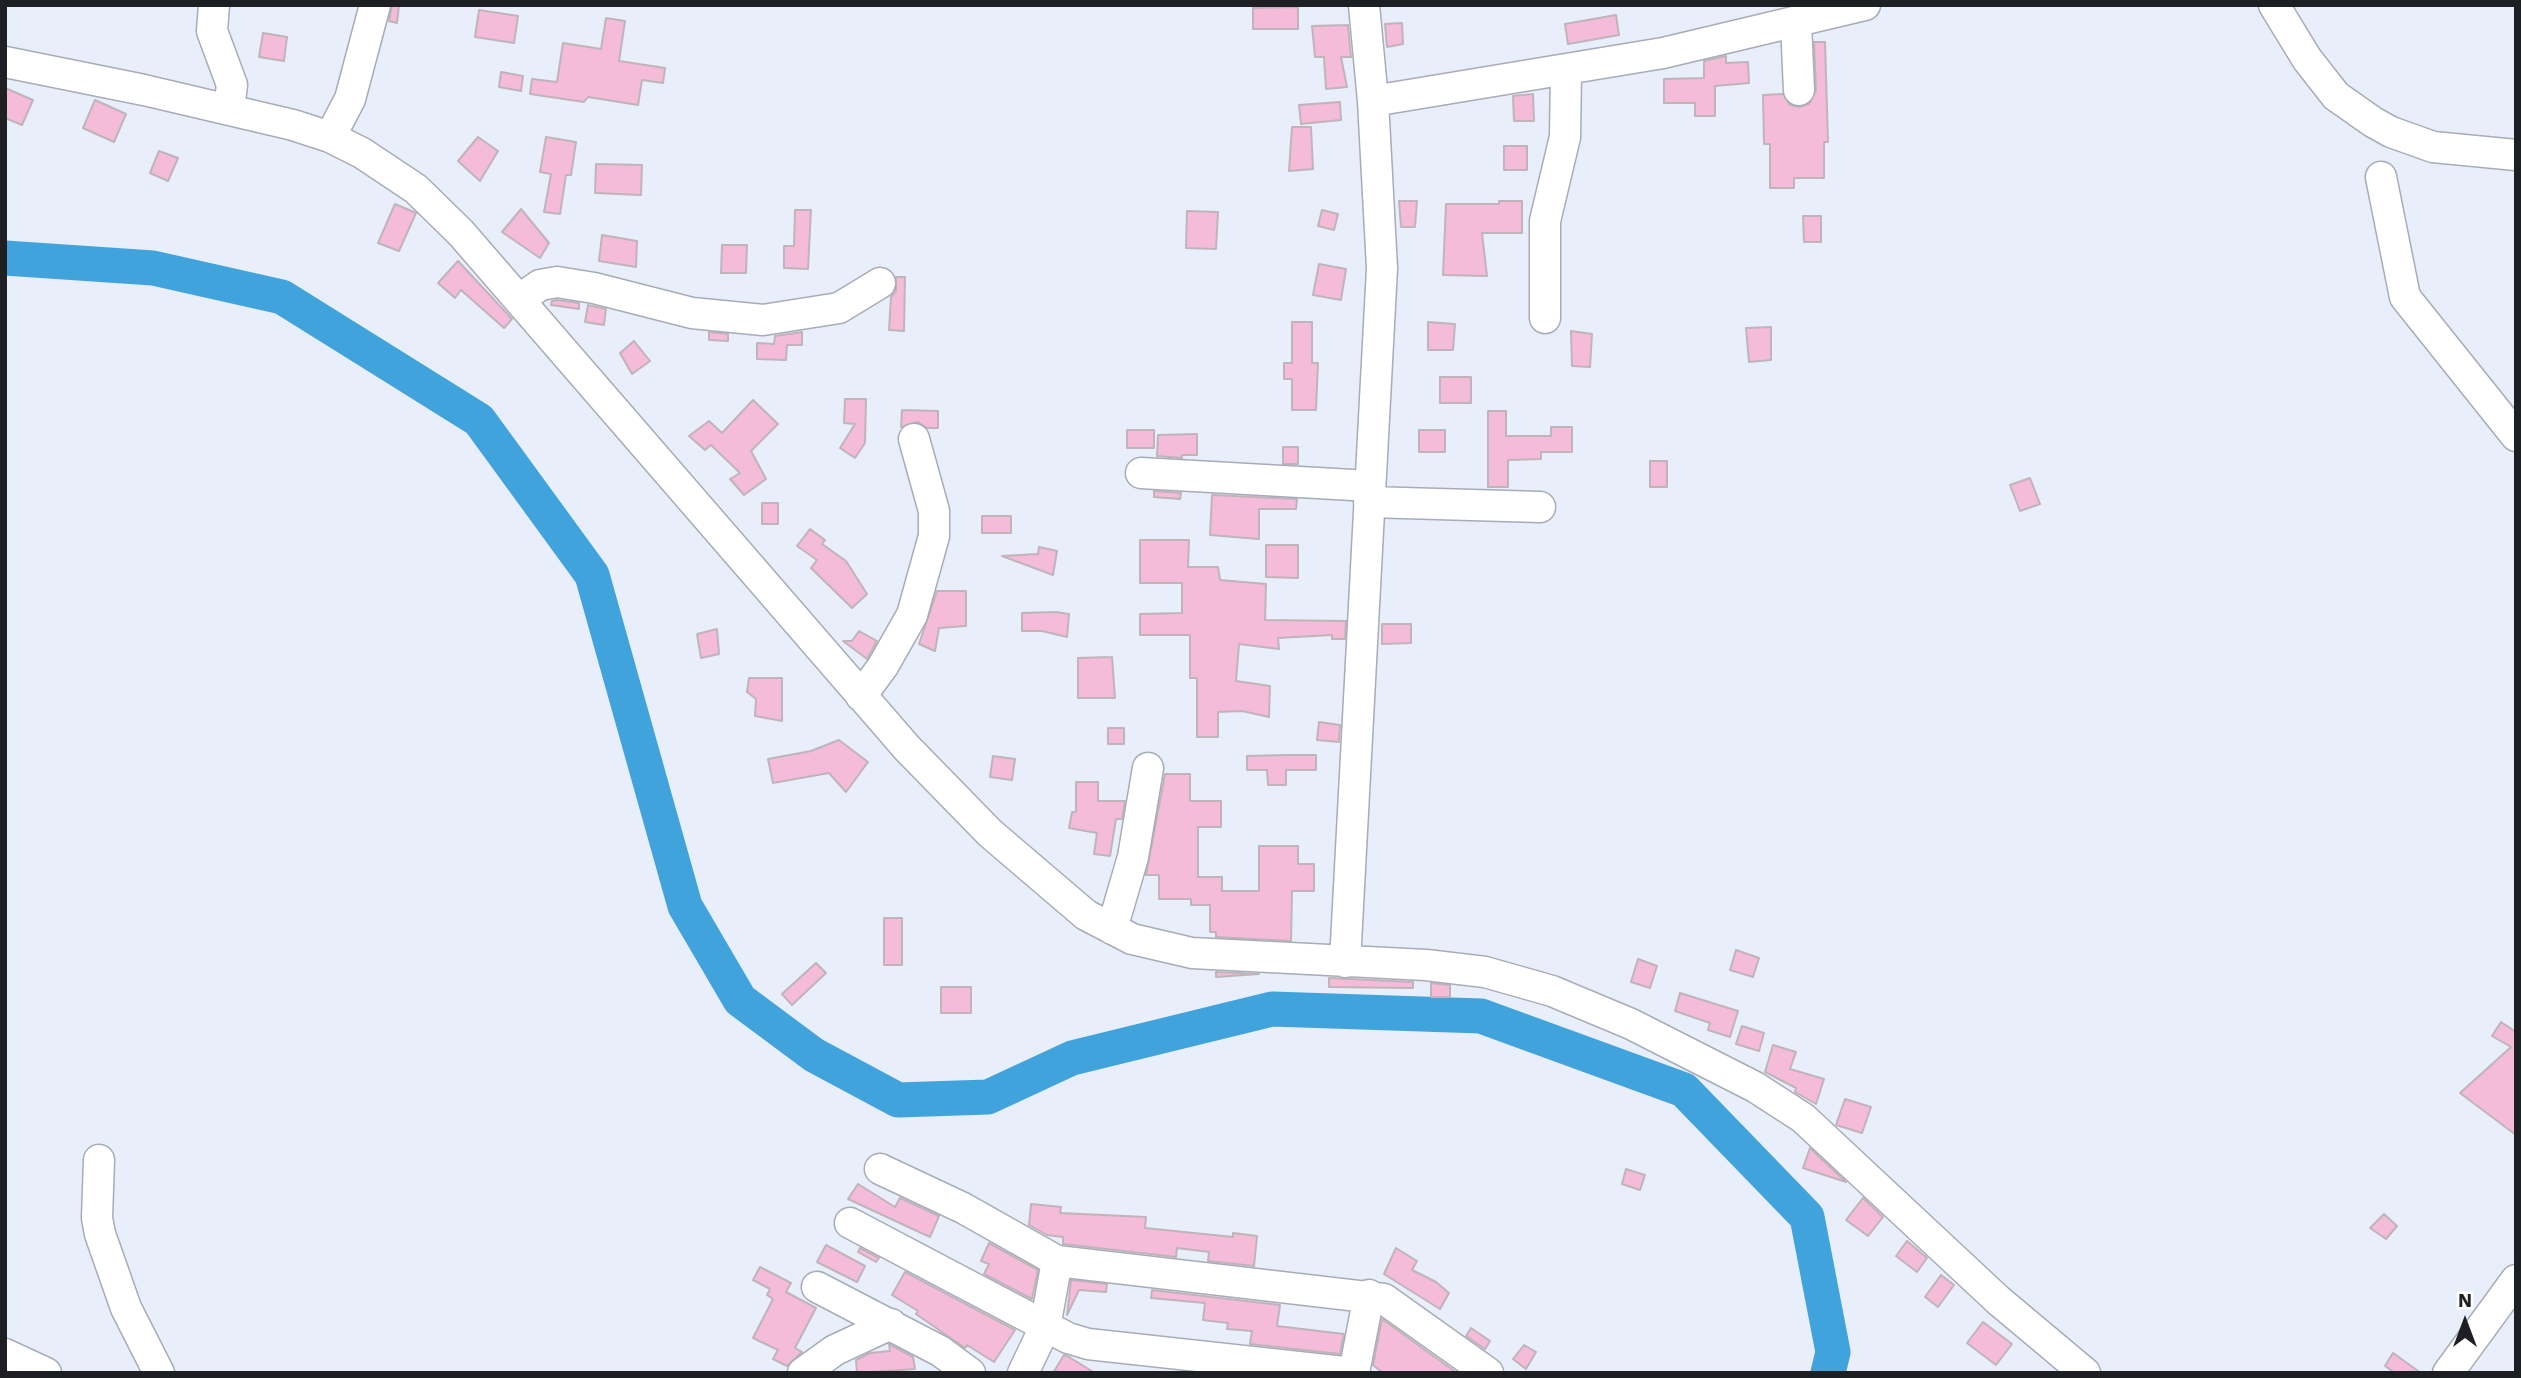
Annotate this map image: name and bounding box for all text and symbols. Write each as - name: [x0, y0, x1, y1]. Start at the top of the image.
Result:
- north arrow: [2430, 1287, 2500, 1357]
- text: N: [2458, 1289, 2472, 1312]

